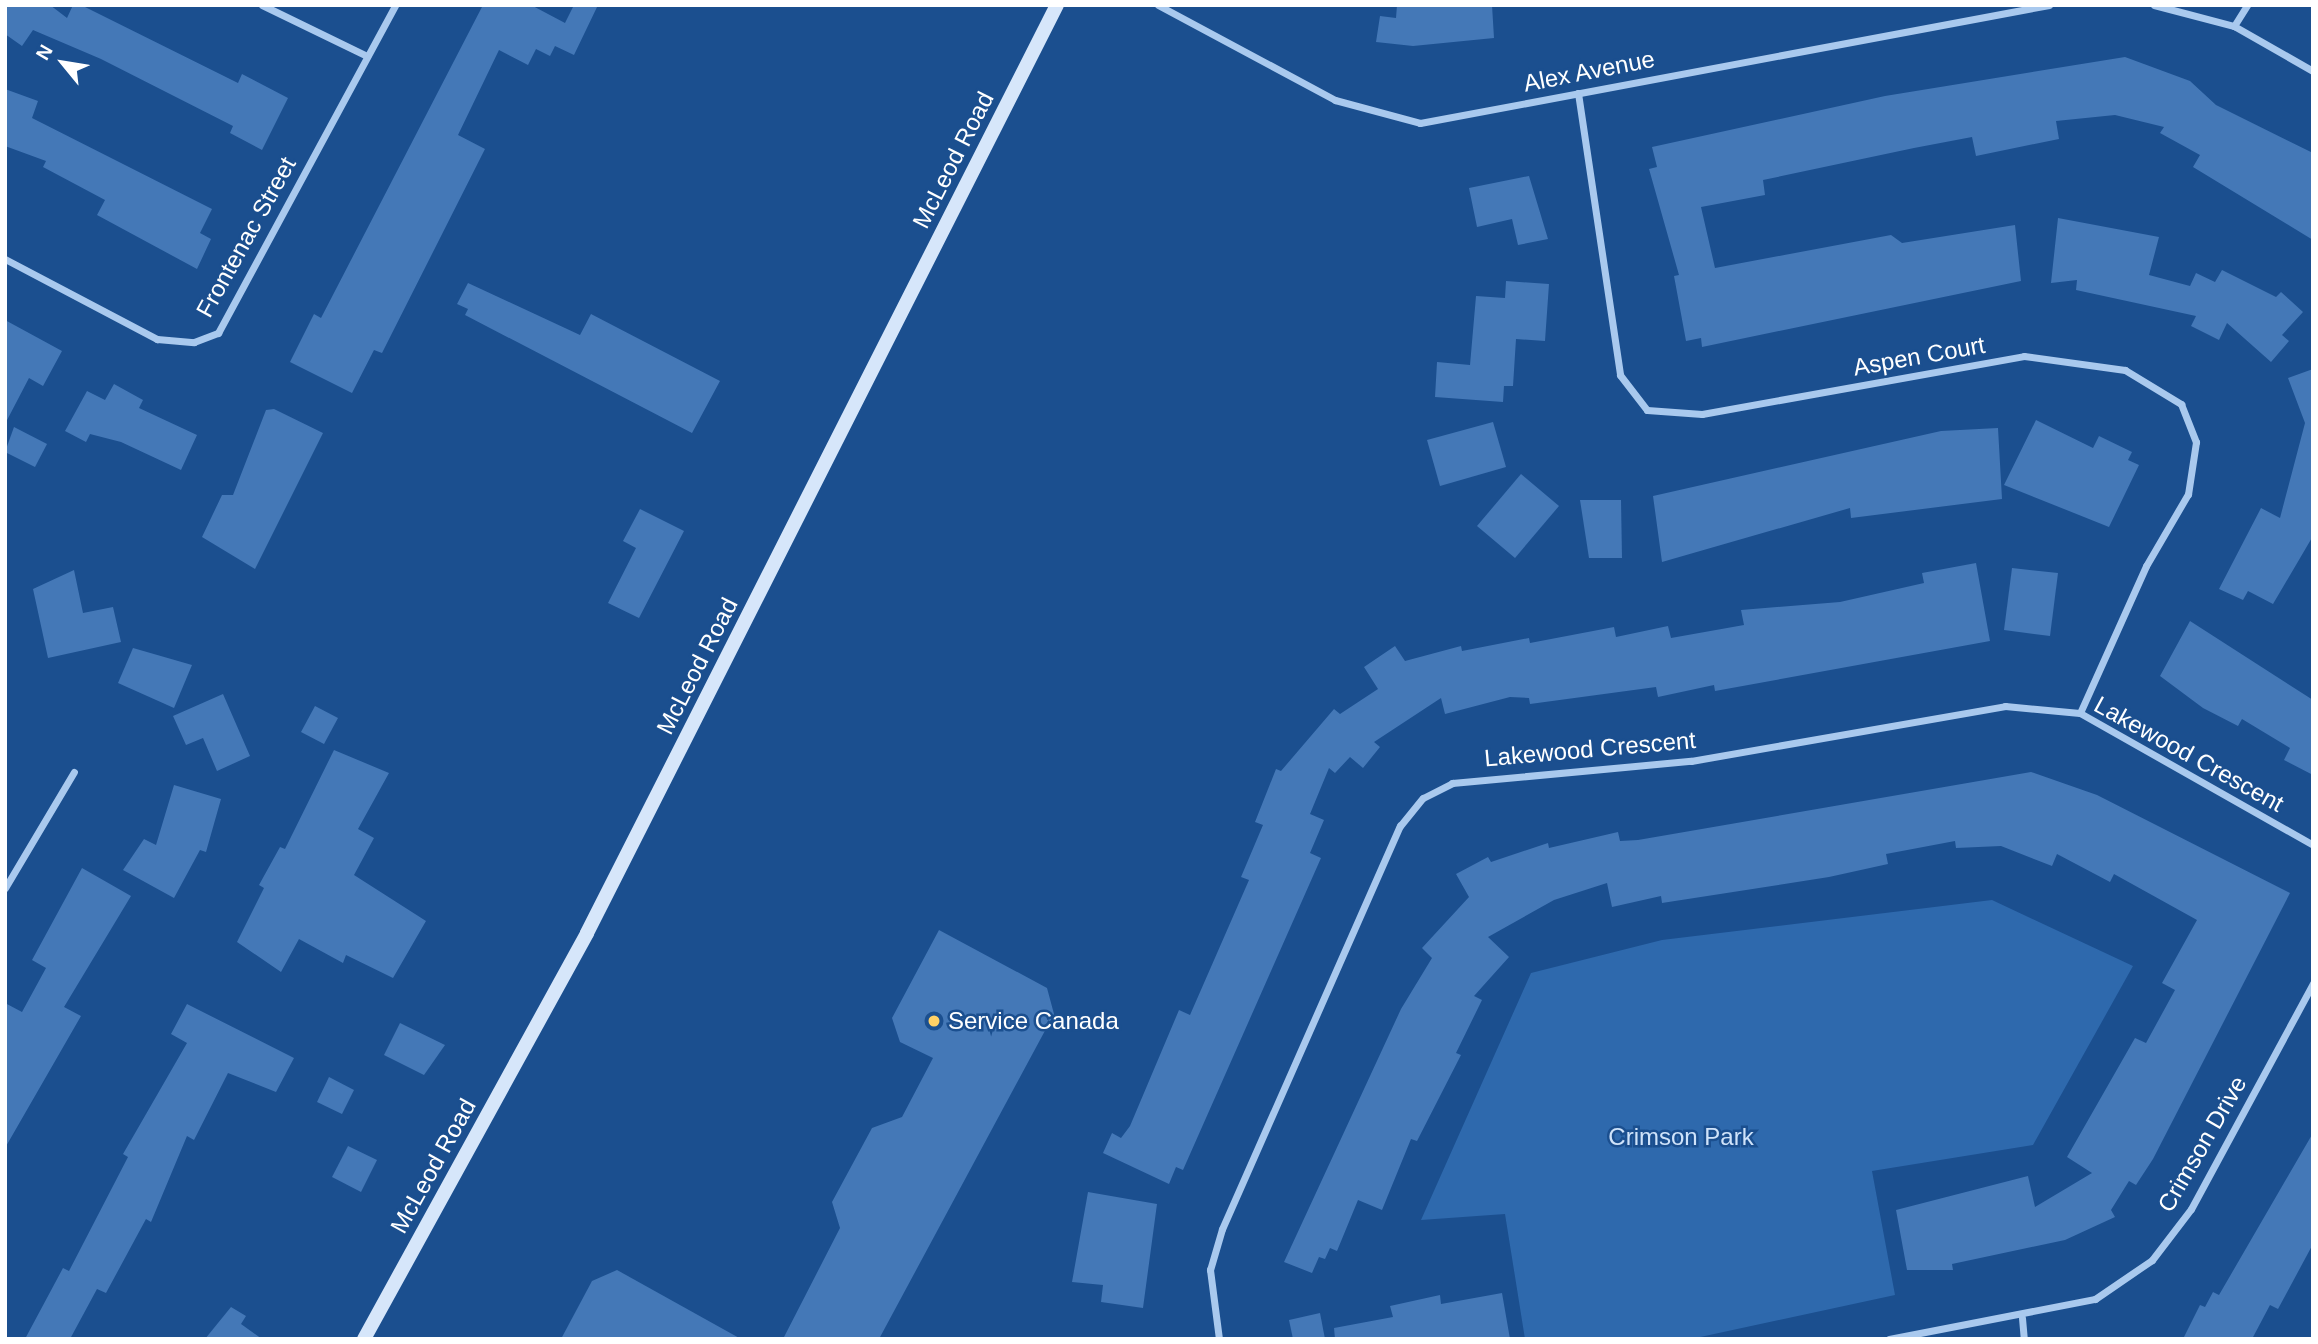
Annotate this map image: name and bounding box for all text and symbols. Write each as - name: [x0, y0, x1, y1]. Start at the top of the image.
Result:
- north arrow: [28, 28, 98, 98]
- text: N: [32, 41, 57, 63]
- street label: Alex Avenue: [1520, 44, 1658, 98]
- street label: McLeod Road: [906, 87, 1000, 233]
- street label: Frontenac Street: [190, 152, 302, 322]
- street label: Aspen Court: [1851, 330, 1987, 382]
- street label: McLeod Road: [650, 593, 744, 739]
- street label: Lakewood Crescent: [2089, 690, 2289, 818]
- street label: Lakewood Crescent: [1483, 725, 1697, 773]
- place label: Service Canada: [948, 1007, 1119, 1035]
- marker: Service Canada: [926, 1013, 942, 1029]
- street label: Crimson Drive: [2152, 1071, 2252, 1217]
- street label: McLeod Road: [384, 1094, 482, 1238]
- park label: Crimson Park: [1608, 1123, 1754, 1151]

